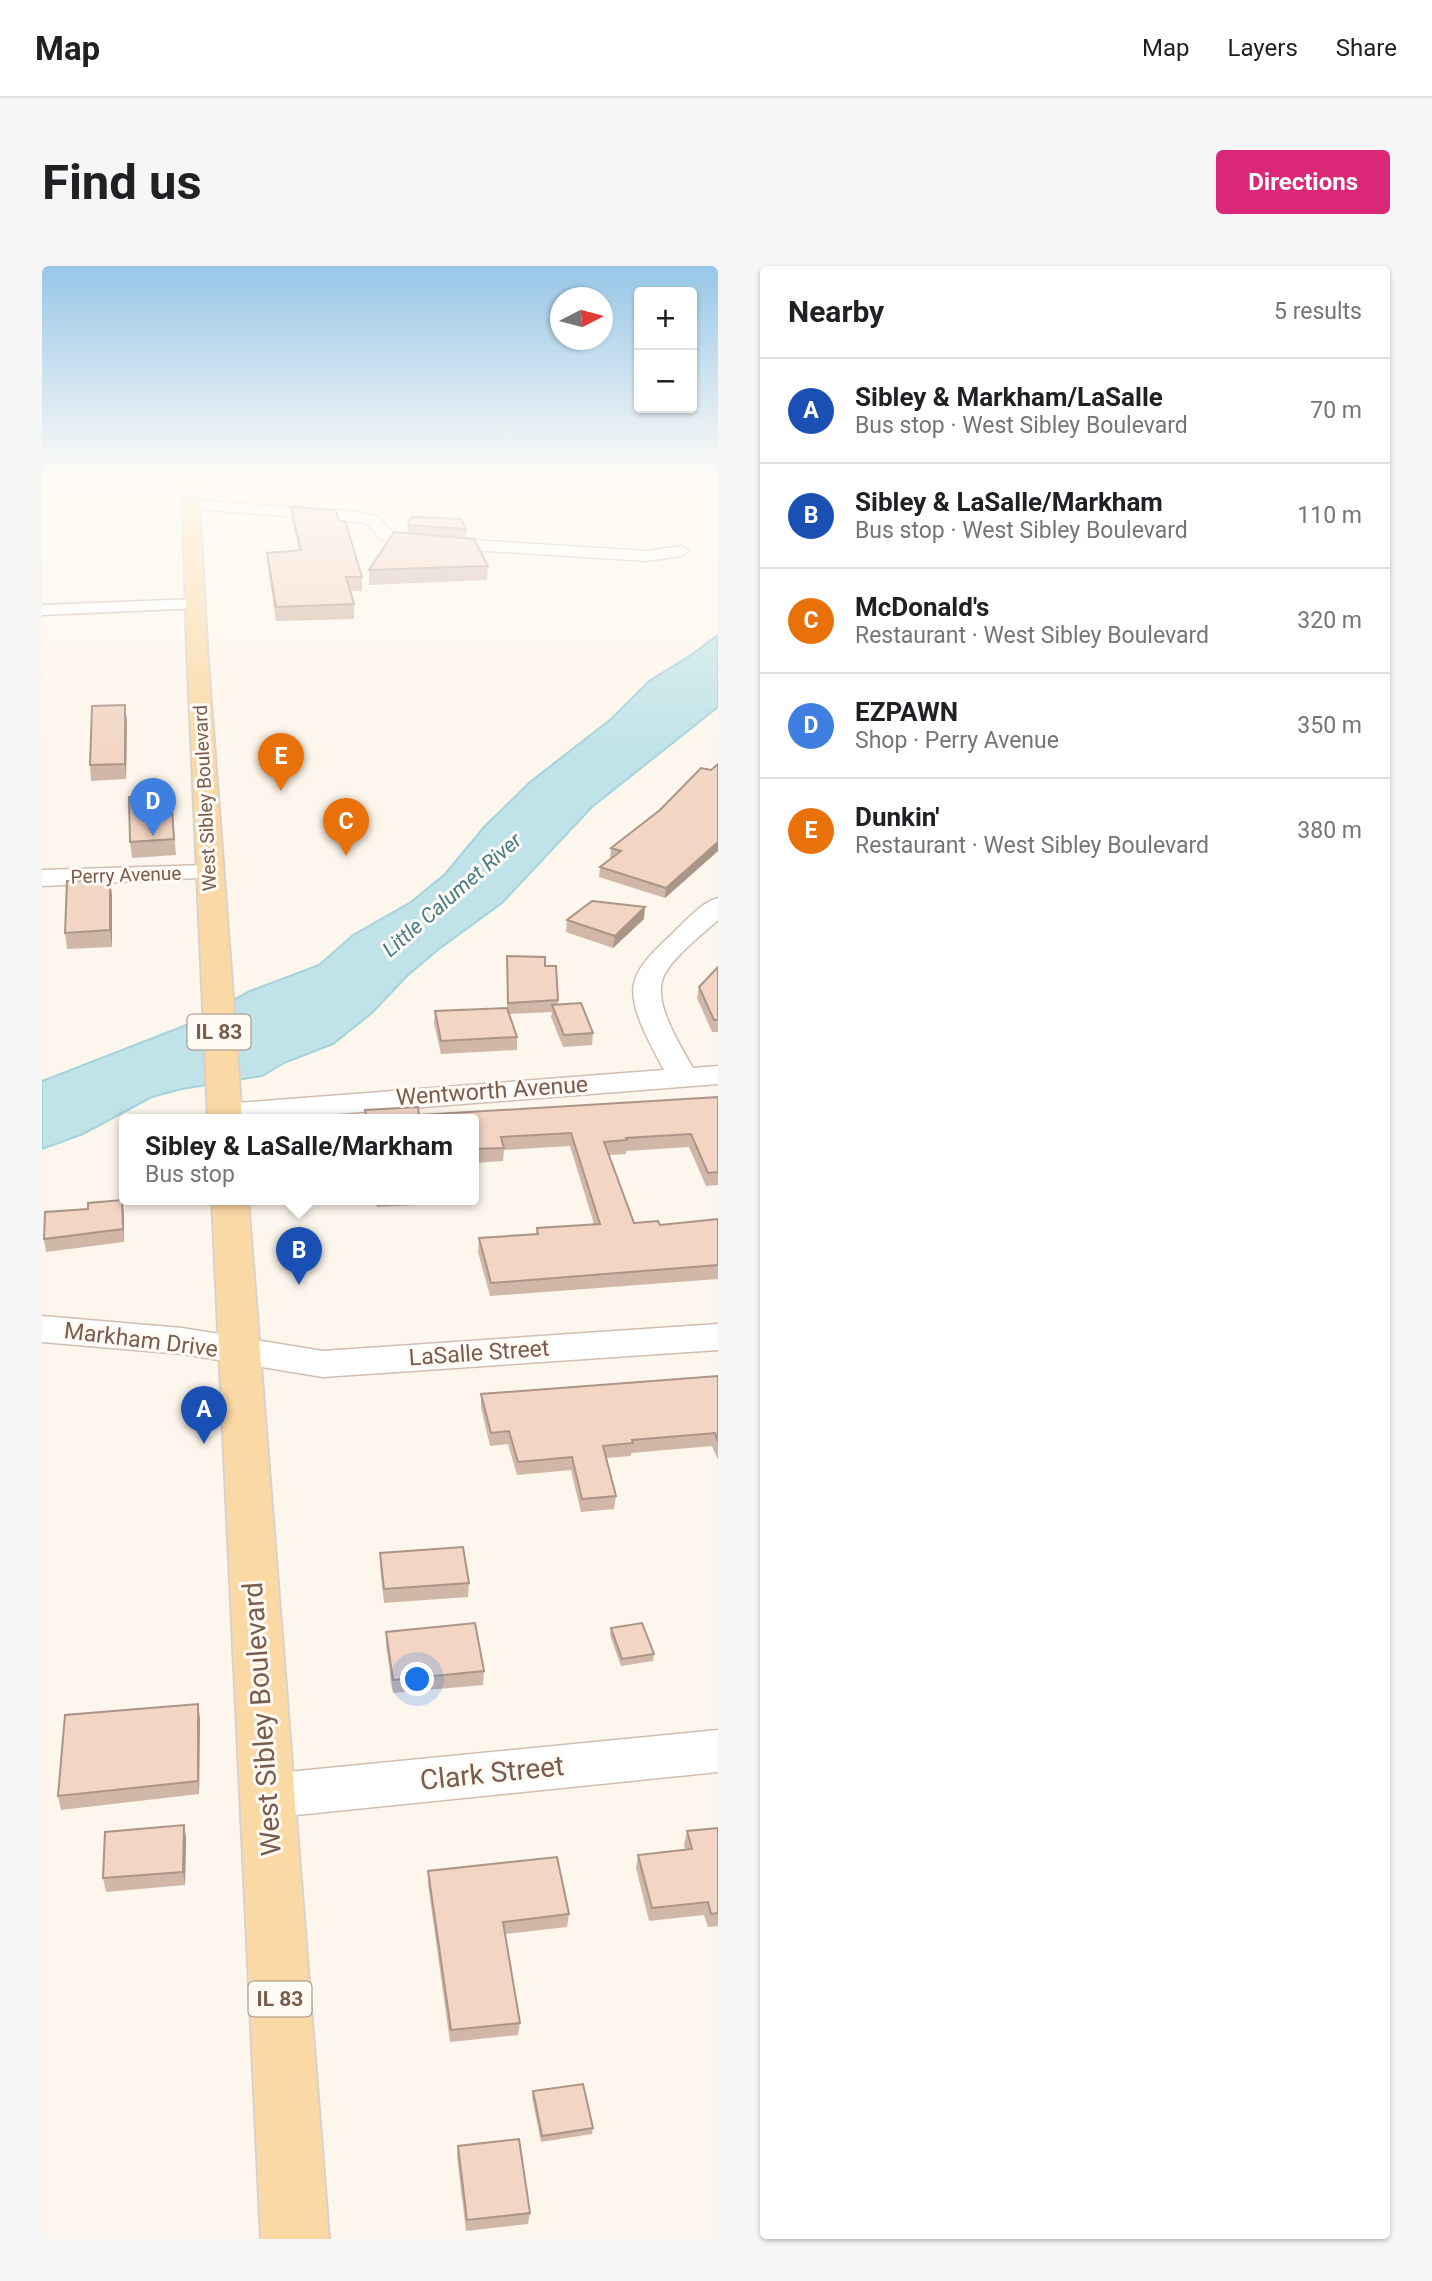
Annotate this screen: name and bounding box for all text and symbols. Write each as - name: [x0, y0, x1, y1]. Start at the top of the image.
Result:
- text: Map: [35, 29, 100, 68]
- text: Map: [1142, 34, 1190, 62]
- text: Layers: [1228, 34, 1298, 62]
- text: Share: [1336, 34, 1397, 62]
- button: Directions: [1216, 150, 1390, 214]
- text: Find us: [42, 154, 202, 211]
- north arrow: [550, 287, 613, 350]
- map controls: [634, 287, 697, 413]
- button: +: [634, 287, 697, 350]
- text: Nearby: [788, 294, 884, 329]
- text: 5 results: [1274, 298, 1362, 325]
- button: −: [634, 350, 697, 413]
- text: Sibley & Markham/LaSalle: [855, 382, 1163, 412]
- text: A: [803, 397, 819, 424]
- text: 70 m: [1310, 397, 1362, 424]
- text: Bus stop · West Sibley Boulevard: [855, 412, 1188, 439]
- text: Sibley & LaSalle/Markham: [855, 487, 1163, 517]
- text: B: [804, 502, 818, 529]
- text: 110 m: [1297, 502, 1362, 529]
- text: Bus stop · West Sibley Boulevard: [855, 517, 1188, 544]
- text: McDonald's: [855, 592, 989, 622]
- text: C: [803, 607, 819, 634]
- text: 320 m: [1297, 607, 1362, 634]
- text: Restaurant · West Sibley Boulevard: [855, 622, 1209, 649]
- text: EZPAWN: [855, 697, 958, 727]
- street label: West Sibley Boulevard: [189, 704, 221, 892]
- text: D: [804, 712, 818, 739]
- text: 350 m: [1297, 712, 1362, 739]
- text: Shop · Perry Avenue: [855, 727, 1059, 754]
- pin: E: [258, 733, 304, 791]
- pin: D: [130, 778, 176, 836]
- pin: C: [323, 798, 369, 856]
- text: Dunkin': [855, 802, 939, 832]
- text: E: [805, 817, 817, 844]
- text: 380 m: [1297, 817, 1362, 844]
- water label: Little Calumet River: [378, 827, 527, 962]
- text: Restaurant · West Sibley Boulevard: [855, 832, 1209, 859]
- street label: Perry Avenue: [70, 862, 182, 888]
- road number: IL 83: [188, 1014, 250, 1050]
- street label: Wentworth Avenue: [395, 1071, 589, 1111]
- popup: [119, 1114, 479, 1205]
- text: Sibley & LaSalle/Markham: [145, 1131, 453, 1161]
- text: Bus stop: [145, 1161, 235, 1188]
- pin: B: [276, 1227, 322, 1285]
- street label: Markham Drive: [63, 1317, 219, 1363]
- street label: LaSalle Street: [408, 1335, 550, 1371]
- pin: A: [181, 1386, 227, 1444]
- street label: West Sibley Boulevard: [236, 1581, 288, 1857]
- your location: [400, 1662, 434, 1696]
- street label: Clark Street: [418, 1749, 566, 1797]
- road number: IL 83: [248, 1982, 312, 2016]

